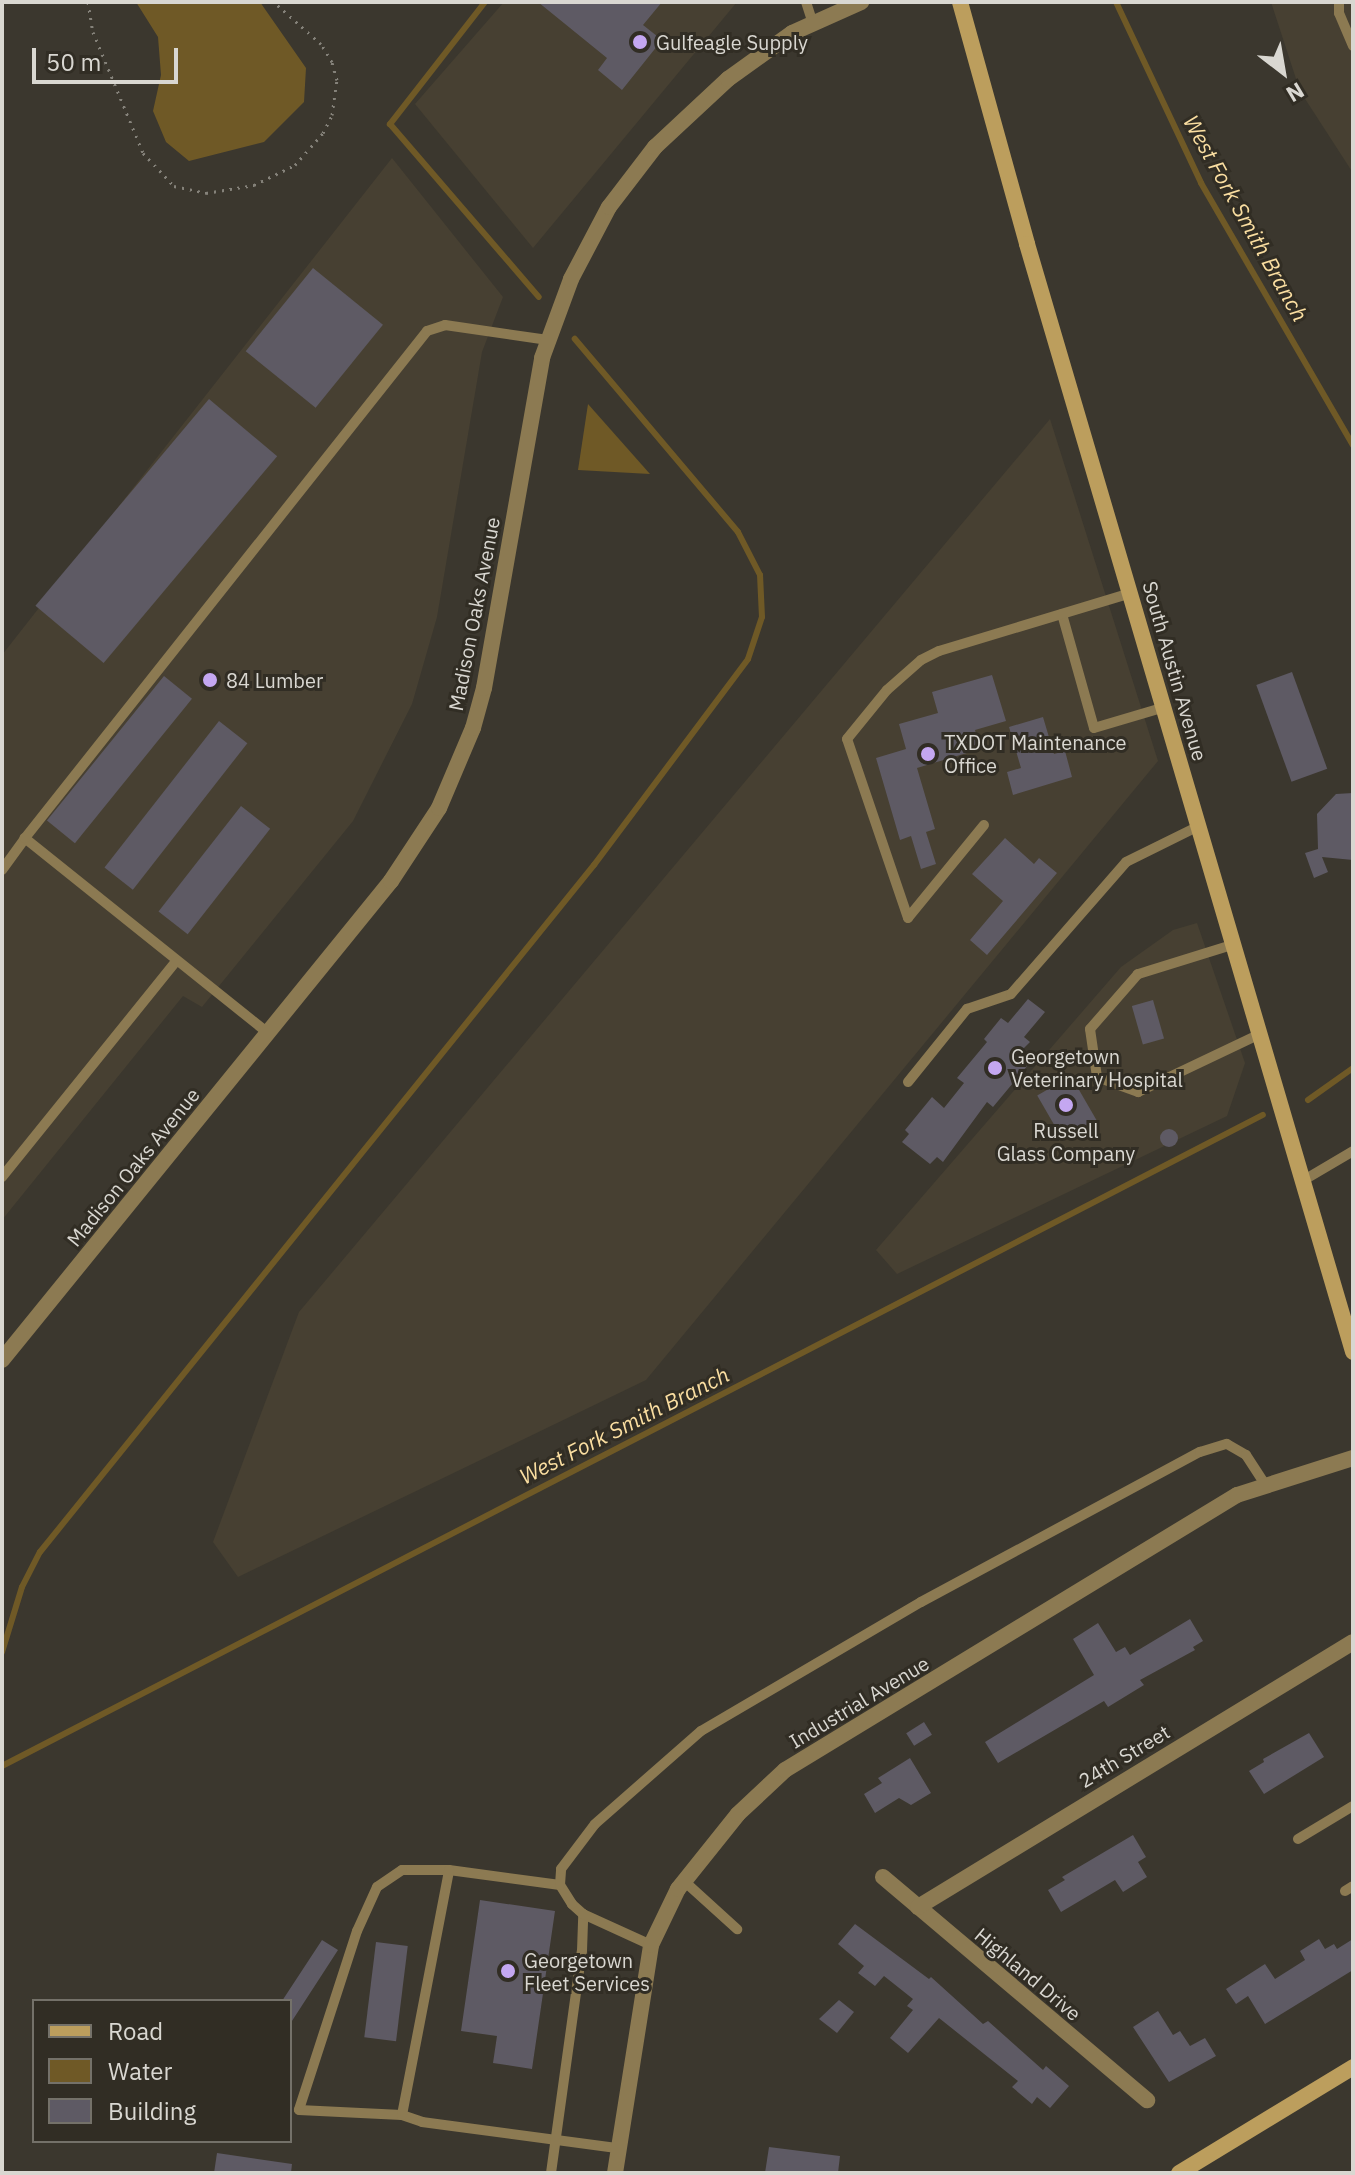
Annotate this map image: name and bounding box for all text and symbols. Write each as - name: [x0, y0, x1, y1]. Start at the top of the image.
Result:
- place label: Gulfeagle Supply: [656, 30, 808, 54]
- scale bar: [36, 32, 182, 82]
- north arrow: [1243, 32, 1323, 112]
- marker: Gulfeagle Supply: [631, 33, 649, 51]
- text: 50 m: [46, 46, 101, 78]
- text: N: [1281, 76, 1310, 110]
- water label: West Fork Smith Branch: [1178, 110, 1314, 326]
- street label: Madison Oaks Avenue: [443, 515, 505, 713]
- street label: South Austin Avenue: [1138, 578, 1212, 764]
- place label: 84 Lumber: [226, 668, 323, 692]
- marker: 84 Lumber: [201, 671, 219, 689]
- place label: TXDOT Maintenance Office: [944, 730, 1127, 777]
- marker: TXDOT Maintenance Office: [919, 745, 937, 763]
- place label: Georgetown Veterinary Hospital: [1011, 1044, 1183, 1091]
- marker: Georgetown Veterinary Hospital: [986, 1059, 1004, 1077]
- street label: Madison Oaks Avenue: [62, 1083, 204, 1251]
- marker: Russell Glass Company: [1057, 1096, 1075, 1114]
- place label: Russell Glass Company: [997, 1118, 1135, 1165]
- water label: West Fork Smith Branch: [515, 1361, 733, 1489]
- street label: Industrial Avenue: [785, 1651, 933, 1753]
- street label: 24th Street: [1074, 1719, 1174, 1793]
- street label: Highland Drive: [970, 1923, 1086, 2025]
- place label: Georgetown Fleet Services: [524, 1948, 650, 1995]
- marker: Georgetown Fleet Services: [499, 1962, 517, 1980]
- legend: [32, 1999, 292, 2143]
- text: Road: [108, 2015, 163, 2047]
- text: Water: [108, 2055, 172, 2087]
- text: Building: [108, 2095, 196, 2127]

